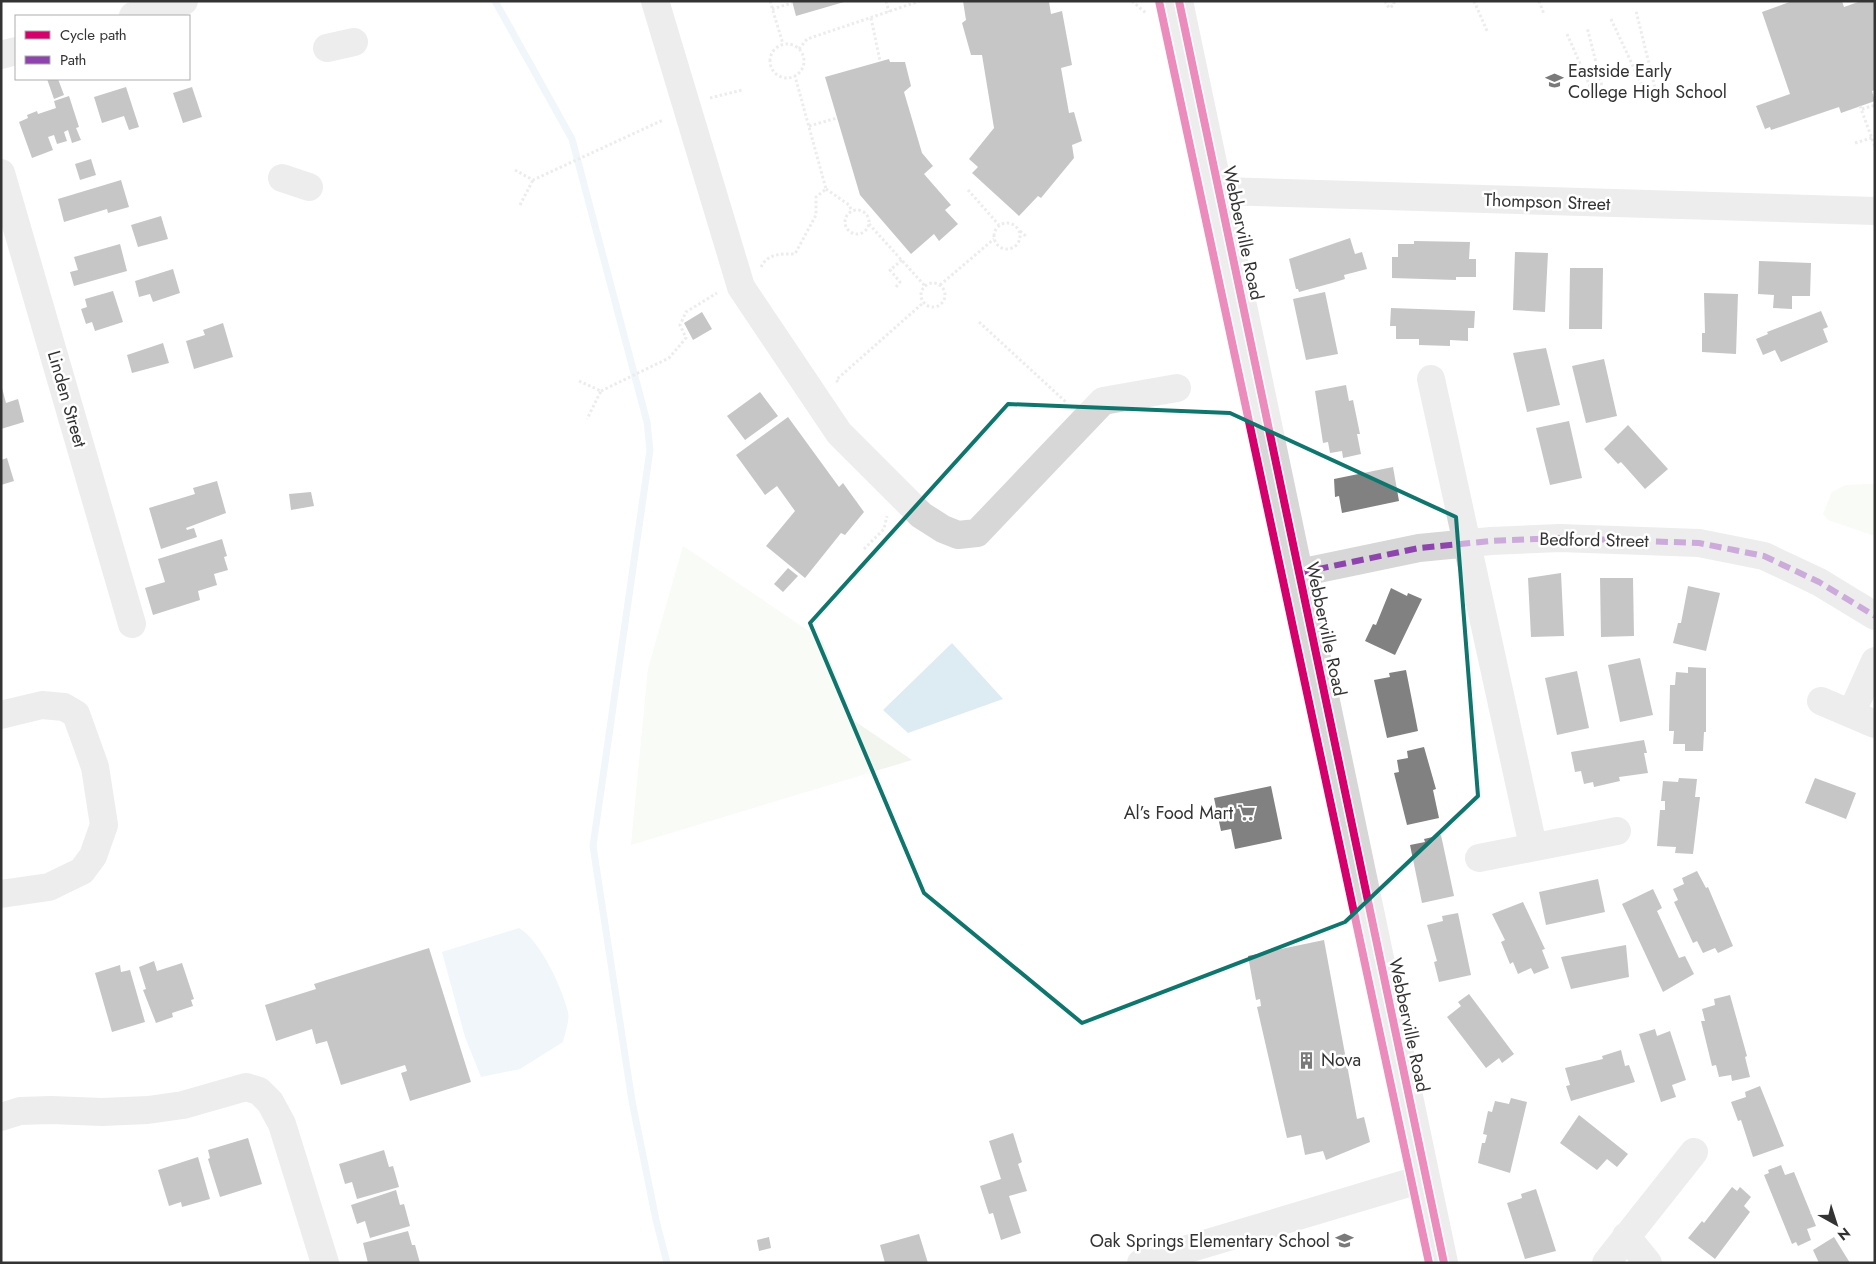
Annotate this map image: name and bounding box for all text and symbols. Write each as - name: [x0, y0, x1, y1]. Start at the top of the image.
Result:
- legend: [15, 15, 190, 80]
- text: Cycle path: [60, 24, 127, 46]
- text: Path: [60, 49, 86, 71]
- place label: Eastside Early College High School: [1568, 58, 1727, 105]
- school or university icon: Eastside Early College High School: [1544, 71, 1564, 91]
- street label: Webberville Road: [1216, 164, 1270, 302]
- street label: Thompson Street: [1483, 187, 1612, 217]
- street label: Linden Street: [41, 348, 93, 451]
- street label: Bedford Street: [1539, 526, 1650, 554]
- street label: Webberville Road: [1299, 560, 1353, 698]
- place label: Al’s Food Mart: [1124, 800, 1234, 826]
- supermarket icon: Al’s Food Mart: [1237, 803, 1257, 823]
- street label: Webberville Road: [1382, 956, 1436, 1094]
- place label: Nova: [1321, 1047, 1361, 1073]
- building icon: Nova: [1297, 1050, 1317, 1070]
- north arrow: [1811, 1199, 1861, 1249]
- text: N: [1834, 1223, 1855, 1245]
- place label: Oak Springs Elementary School: [1090, 1228, 1330, 1254]
- school or university icon: Oak Springs Elementary School: [1334, 1231, 1354, 1251]

